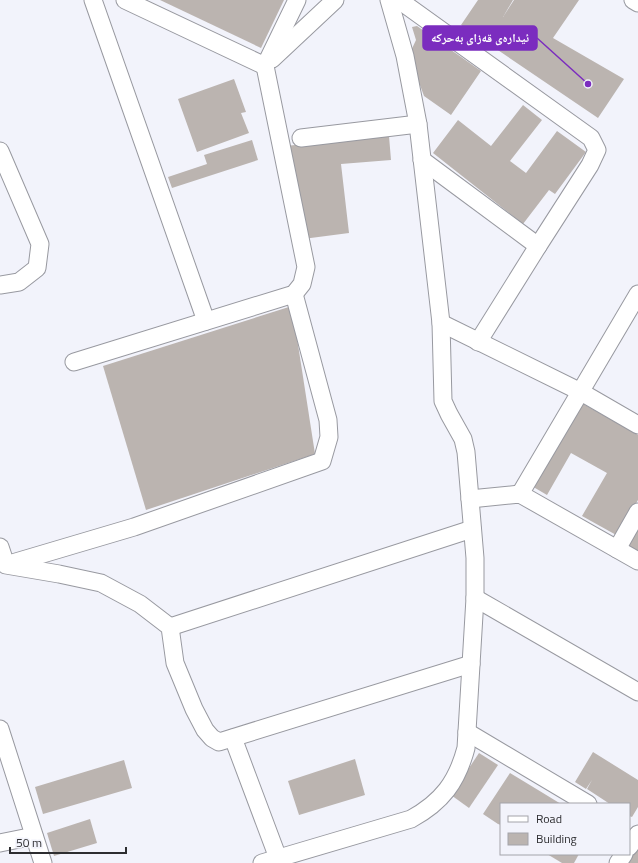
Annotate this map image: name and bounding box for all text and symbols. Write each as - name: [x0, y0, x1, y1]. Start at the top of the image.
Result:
- callout: ئیدارەی قەزای بەحرکە: [423, 26, 537, 50]
- text: ئیدارەی قەزای بەحرکە: [431, 28, 529, 47]
- legend: [500, 803, 630, 855]
- text: Road: [536, 809, 562, 828]
- scale bar: [10, 829, 126, 855]
- text: Building: [536, 829, 577, 848]
- text: 50 m: [16, 833, 42, 852]

